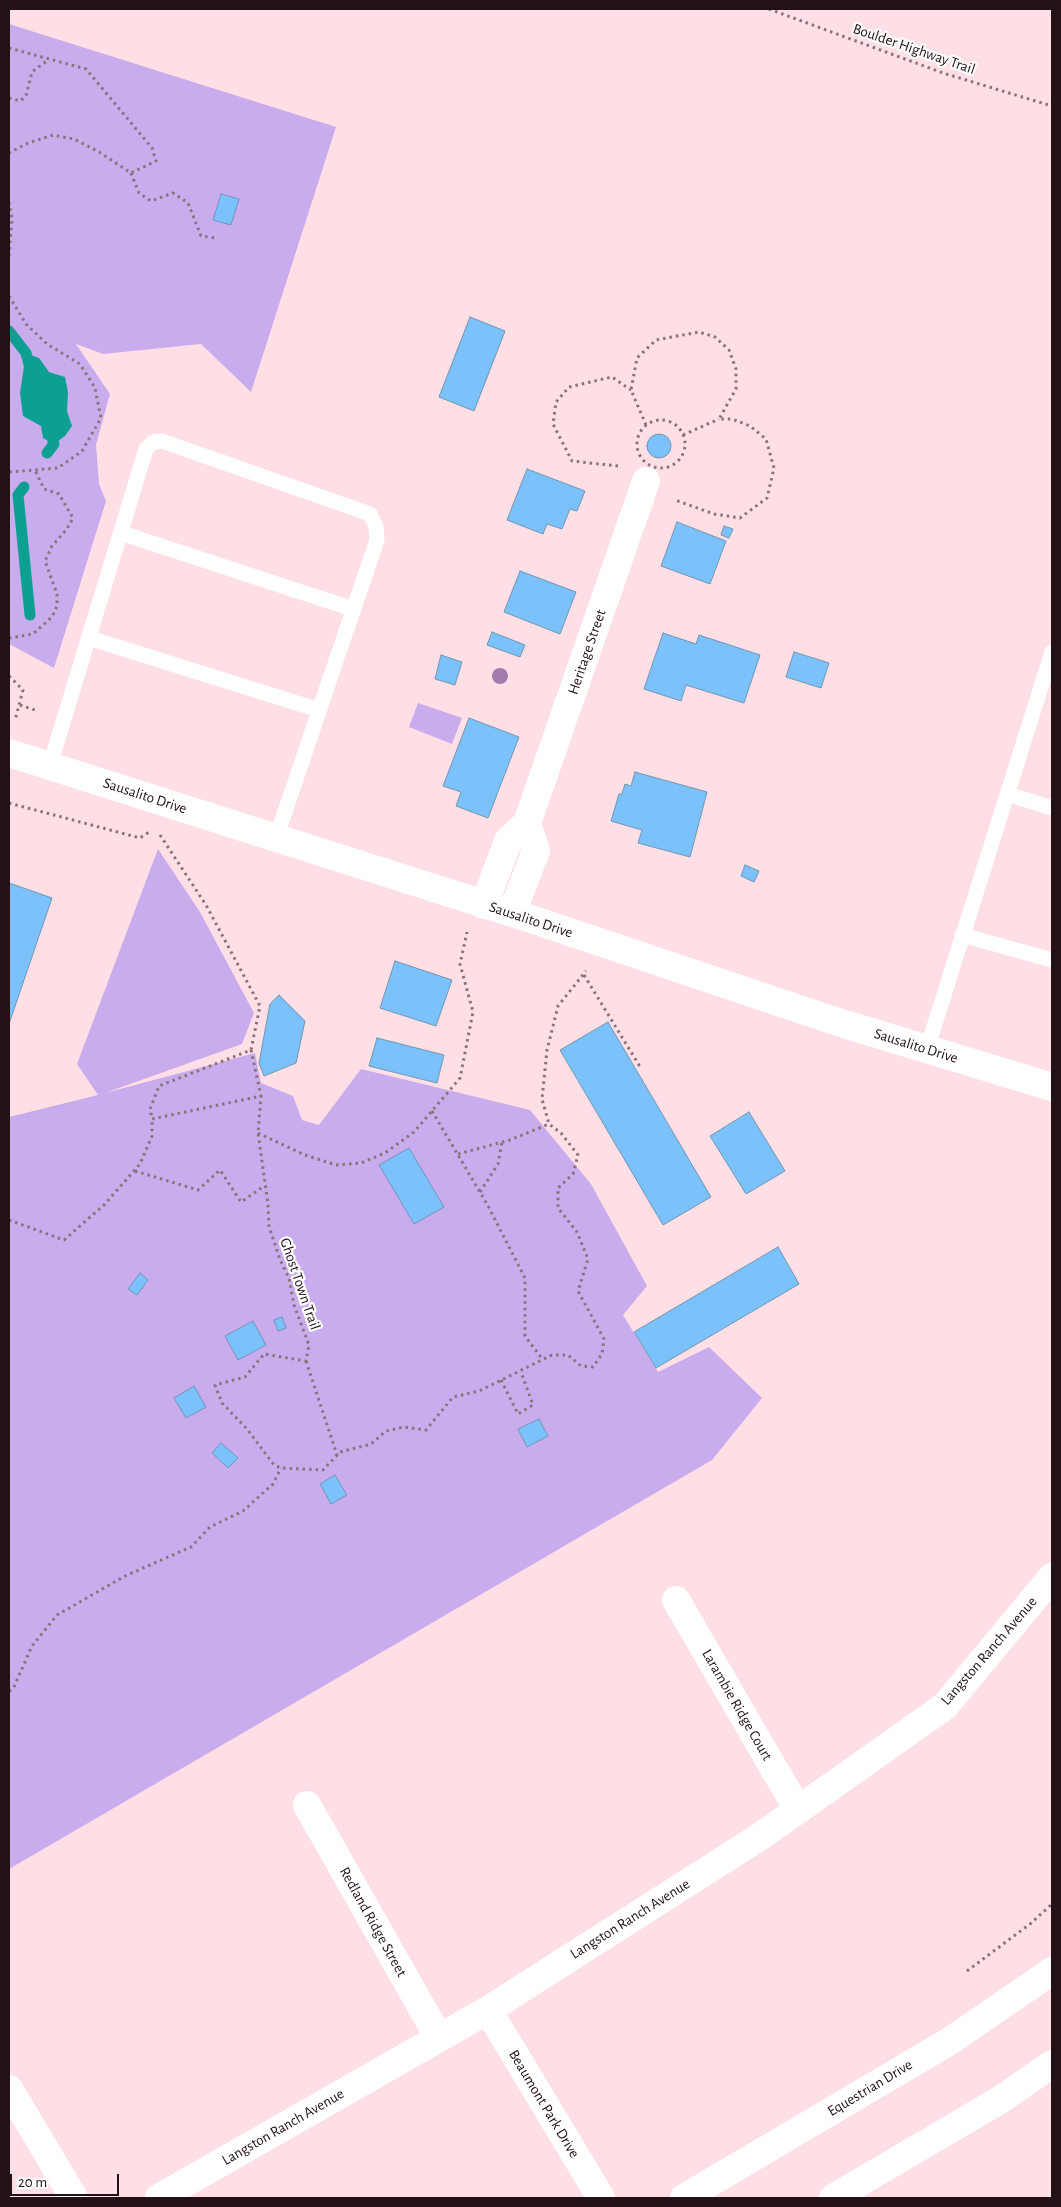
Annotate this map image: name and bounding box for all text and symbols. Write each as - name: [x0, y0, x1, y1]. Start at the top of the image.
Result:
- street label: Boulder Highway Trail: [850, 20, 978, 78]
- street label: Heritage Street: [564, 607, 610, 697]
- street label: Sausalito Drive: [101, 774, 189, 818]
- street label: Sausalito Drive: [487, 898, 575, 942]
- street label: Sausalito Drive: [872, 1025, 960, 1067]
- street label: Ghost Town Trail: [276, 1236, 324, 1332]
- street label: Langston Ranch Avenue: [937, 1593, 1041, 1709]
- street label: Larambie Ridge Court: [698, 1646, 776, 1764]
- street label: Redland Ridge Street: [335, 1864, 411, 1980]
- street label: Langston Ranch Avenue: [567, 1875, 693, 1963]
- street label: Beaumont Park Drive: [505, 2047, 583, 2161]
- street label: Equestrian Drive: [824, 2056, 916, 2120]
- street label: Langston Ranch Avenue: [219, 2085, 347, 2169]
- scale bar: [12, 2164, 121, 2196]
- text: 20 m: [18, 2175, 47, 2190]

